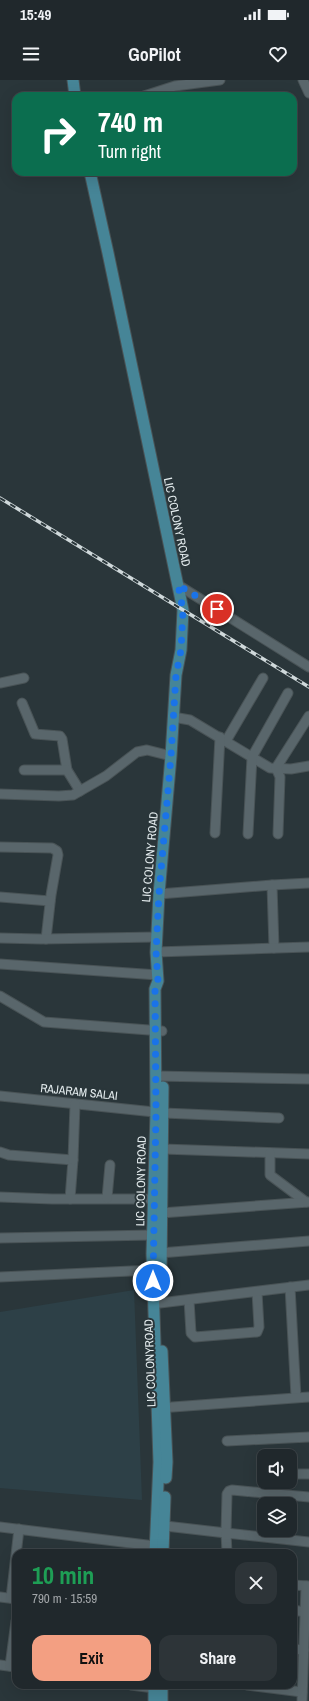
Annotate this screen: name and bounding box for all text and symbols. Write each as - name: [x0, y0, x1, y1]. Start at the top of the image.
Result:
- text: 15:49: [20, 4, 51, 25]
- text: GoPilot: [128, 42, 181, 67]
- icon: menu: [20, 43, 42, 65]
- icon: heart: [267, 43, 289, 65]
- text: 740 m: [98, 103, 163, 141]
- icon: right: [32, 108, 84, 160]
- text: Turn right: [98, 139, 161, 164]
- street label: LIC COLONY ROAD: [160, 476, 194, 568]
- pin: [200, 592, 234, 626]
- icon: arrive: [206, 598, 228, 620]
- street label: LIC COLONY ROAD: [138, 811, 162, 903]
- street label: RAJARAM SALAI: [40, 1080, 118, 1104]
- street label: LIC COLONY ROAD: [132, 1136, 150, 1226]
- position arrow: [132, 1260, 174, 1302]
- street label: LIC COLONYROAD: [140, 1319, 160, 1407]
- map controls: [257, 1449, 297, 1537]
- button: sound: [257, 1449, 297, 1489]
- button: layers: [257, 1497, 297, 1537]
- text: 10 min: [32, 1559, 94, 1591]
- button: close: [235, 1562, 277, 1604]
- text: 790 m · 15:59: [32, 1590, 97, 1607]
- button: Exit: [32, 1635, 151, 1681]
- button: Share: [159, 1635, 277, 1681]

